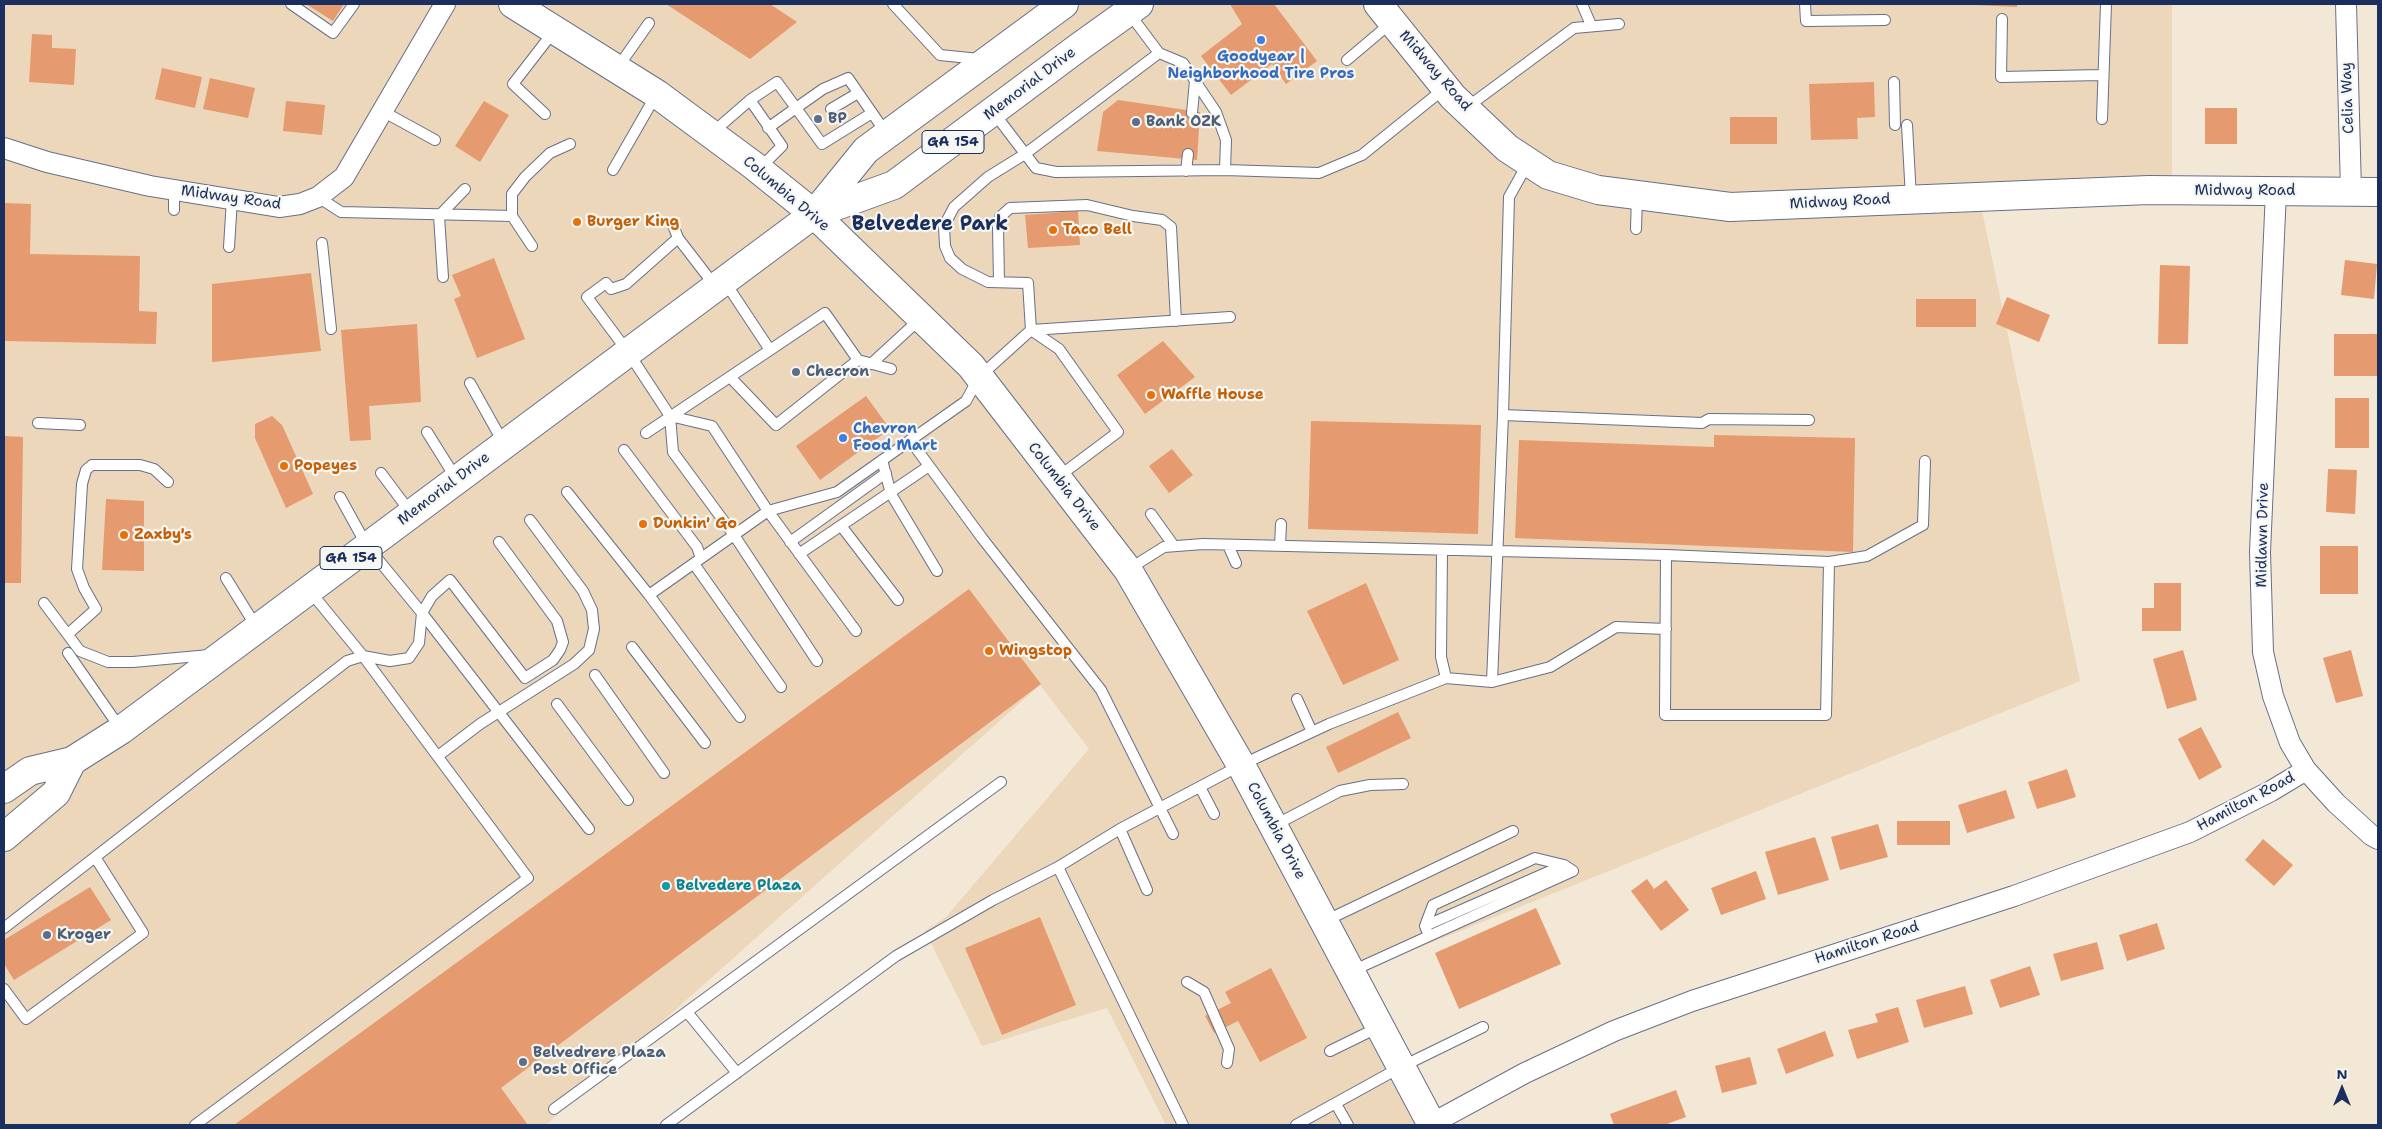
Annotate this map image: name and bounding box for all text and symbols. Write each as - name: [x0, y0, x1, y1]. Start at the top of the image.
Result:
- street label: Midway Road: [1395, 27, 1475, 115]
- marker: Goodyear | Neighborhood Tire Pros: [1255, 34, 1267, 46]
- street label: Memorial Drive: [980, 43, 1080, 125]
- place label: Goodyear | Neighborhood Tire Pros: [1168, 48, 1354, 83]
- street label: Celia Way: [2338, 62, 2358, 134]
- place label: BP: [828, 110, 847, 128]
- marker: BP: [812, 113, 824, 125]
- place label: Bank OZK: [1146, 113, 1221, 131]
- marker: Bank OZK: [1130, 116, 1142, 128]
- road number: GA 154: [922, 130, 984, 154]
- street label: Columbia Drive: [739, 153, 833, 235]
- street label: Midway Road: [180, 182, 282, 214]
- street label: Midway Road: [2194, 182, 2296, 200]
- street label: Midway Road: [1789, 190, 1891, 214]
- place label: Burger King: [587, 213, 679, 231]
- district label: Belvedere Park: [852, 213, 1008, 237]
- marker: Burger King: [571, 216, 583, 228]
- place label: Taco Bell: [1063, 221, 1132, 239]
- marker: Taco Bell: [1047, 224, 1059, 236]
- place label: Checron: [806, 363, 869, 381]
- marker: Checron: [790, 366, 802, 378]
- place label: Waffle House: [1161, 386, 1264, 404]
- marker: Waffle House: [1145, 389, 1157, 401]
- place label: Chevron Food Mart: [853, 420, 937, 455]
- marker: Chevron Food Mart: [837, 432, 849, 444]
- street label: Columbia Drive: [1024, 439, 1104, 535]
- street label: Memorial Drive: [394, 448, 494, 530]
- place label: Popeyes: [294, 457, 357, 475]
- marker: Popeyes: [278, 460, 290, 472]
- street label: Midlawn Drive: [2253, 482, 2273, 588]
- place label: Dunkin' Go: [653, 515, 737, 533]
- marker: Dunkin' Go: [637, 518, 649, 530]
- place label: Zaxby's: [134, 526, 192, 544]
- marker: Zaxby's: [118, 529, 130, 541]
- road number: GA 154: [320, 546, 382, 570]
- place label: Wingstop: [999, 642, 1072, 660]
- marker: Wingstop: [983, 645, 995, 657]
- street label: Hamilton Road: [2194, 769, 2298, 835]
- street label: Columbia Drive: [1243, 779, 1309, 883]
- place label: Belvedere Plaza: [676, 877, 801, 895]
- marker: Belvedere Plaza: [660, 880, 672, 892]
- street label: Hamilton Road: [1813, 918, 1921, 968]
- place label: Kroger: [57, 926, 111, 944]
- marker: Kroger: [41, 929, 53, 941]
- place label: Belvedrere Plaza Post Office: [533, 1044, 666, 1079]
- marker: Belvedrere Plaza Post Office: [517, 1056, 529, 1068]
- north arrow: [2317, 1064, 2367, 1114]
- text: N: [2336, 1065, 2348, 1083]

